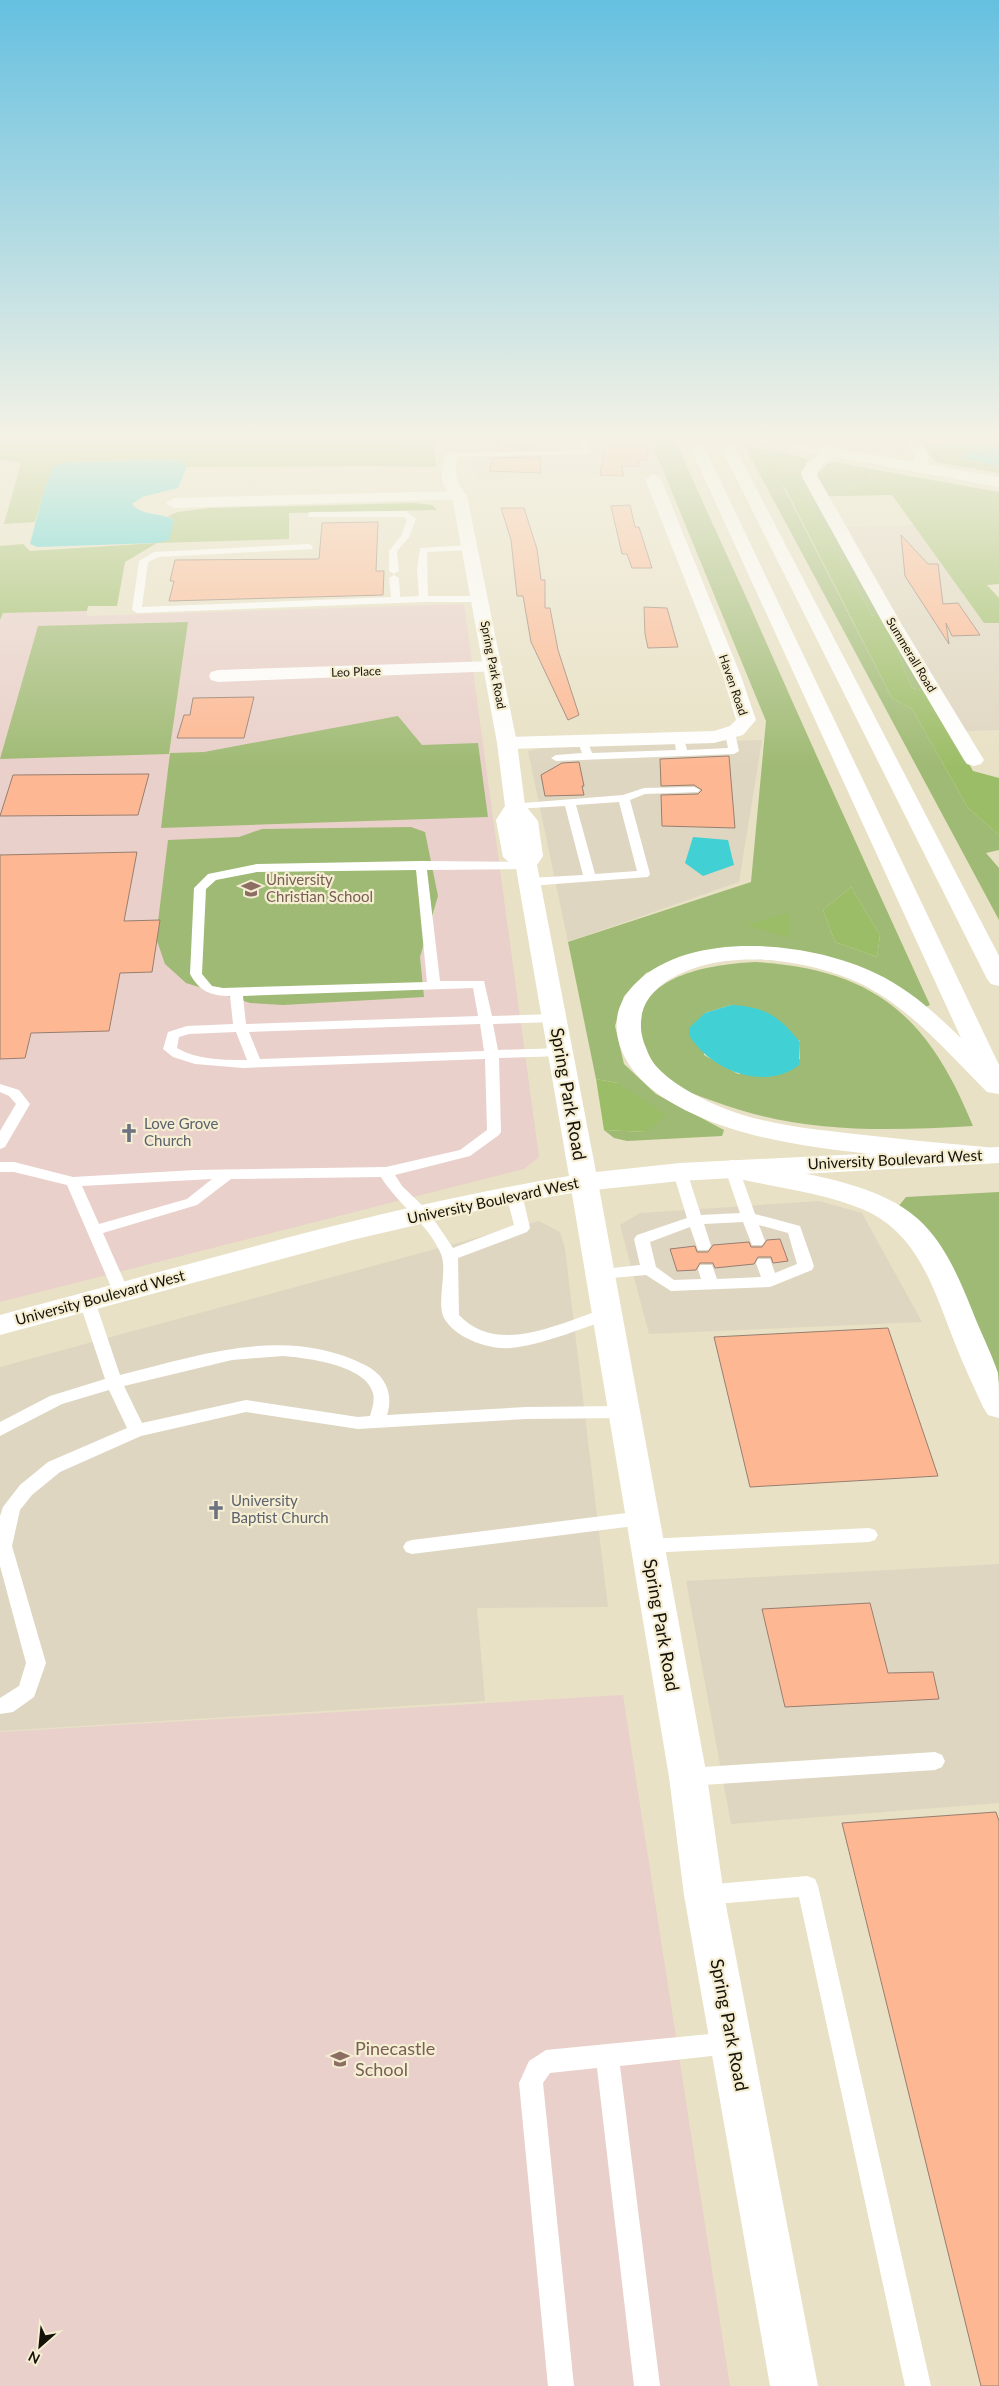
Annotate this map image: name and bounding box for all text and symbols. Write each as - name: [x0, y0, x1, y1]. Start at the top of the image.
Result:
- street label: Summerall Road: [883, 615, 940, 695]
- street label: Spring Park Road: [478, 620, 509, 710]
- street label: Haven Road: [716, 652, 751, 717]
- street label: Leo Place: [331, 663, 381, 680]
- place label: University Christian School: [266, 870, 373, 905]
- school or university icon: University Christian School: [240, 878, 262, 900]
- street label: Spring Park Road: [546, 1026, 591, 1162]
- place label: Love Grove Church: [144, 1114, 219, 1149]
- church icon: Love Grove Church: [118, 1122, 140, 1144]
- street label: University Boulevard West: [807, 1145, 983, 1173]
- street label: University Boulevard West: [405, 1173, 581, 1227]
- street label: University Boulevard West: [13, 1266, 187, 1328]
- place label: University Baptist Church: [231, 1491, 329, 1526]
- church icon: University Baptist Church: [205, 1499, 227, 1521]
- street label: Spring Park Road: [639, 1557, 684, 1693]
- street label: Spring Park Road: [706, 1957, 754, 2093]
- place label: Pinecastle School: [355, 2037, 435, 2080]
- school or university icon: Pinecastle School: [329, 2048, 351, 2070]
- north arrow: [15, 2321, 65, 2371]
- text: N: [25, 2348, 43, 2368]

